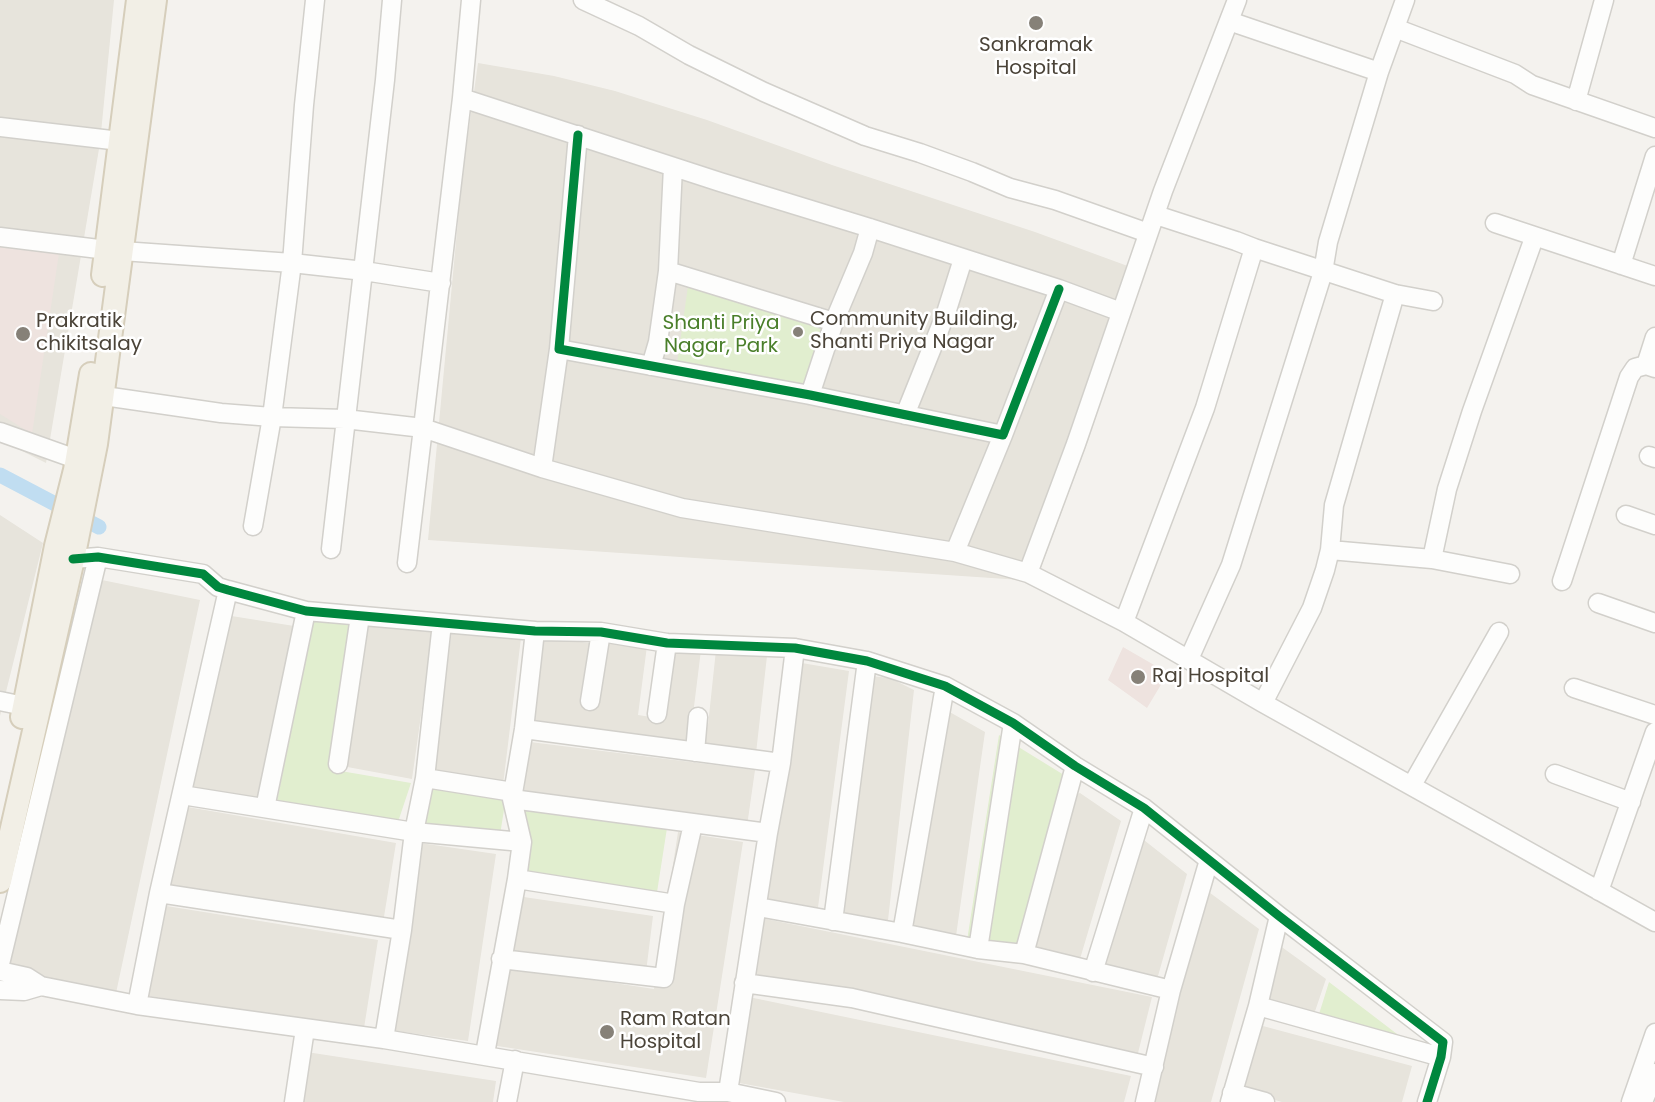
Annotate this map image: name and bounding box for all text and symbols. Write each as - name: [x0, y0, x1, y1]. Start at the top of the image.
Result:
- marker: Sankramak Hospital: [1027, 14, 1045, 32]
- place label: Sankramak Hospital: [979, 34, 1093, 81]
- place label: Community Building, Shanti Priya Nagar: [810, 308, 1017, 355]
- place label: Prakratik chikitsalay: [36, 310, 142, 357]
- park label: Shanti Priya Nagar, Park: [662, 312, 780, 359]
- marker: Prakratik chikitsalay: [14, 325, 32, 343]
- marker: Community Building, Shanti Priya Nagar: [791, 325, 805, 339]
- place label: Raj Hospital: [1152, 665, 1269, 689]
- marker: Raj Hospital: [1129, 668, 1147, 686]
- place label: Ram Ratan Hospital: [620, 1008, 731, 1055]
- marker: Ram Ratan Hospital: [598, 1023, 616, 1041]

